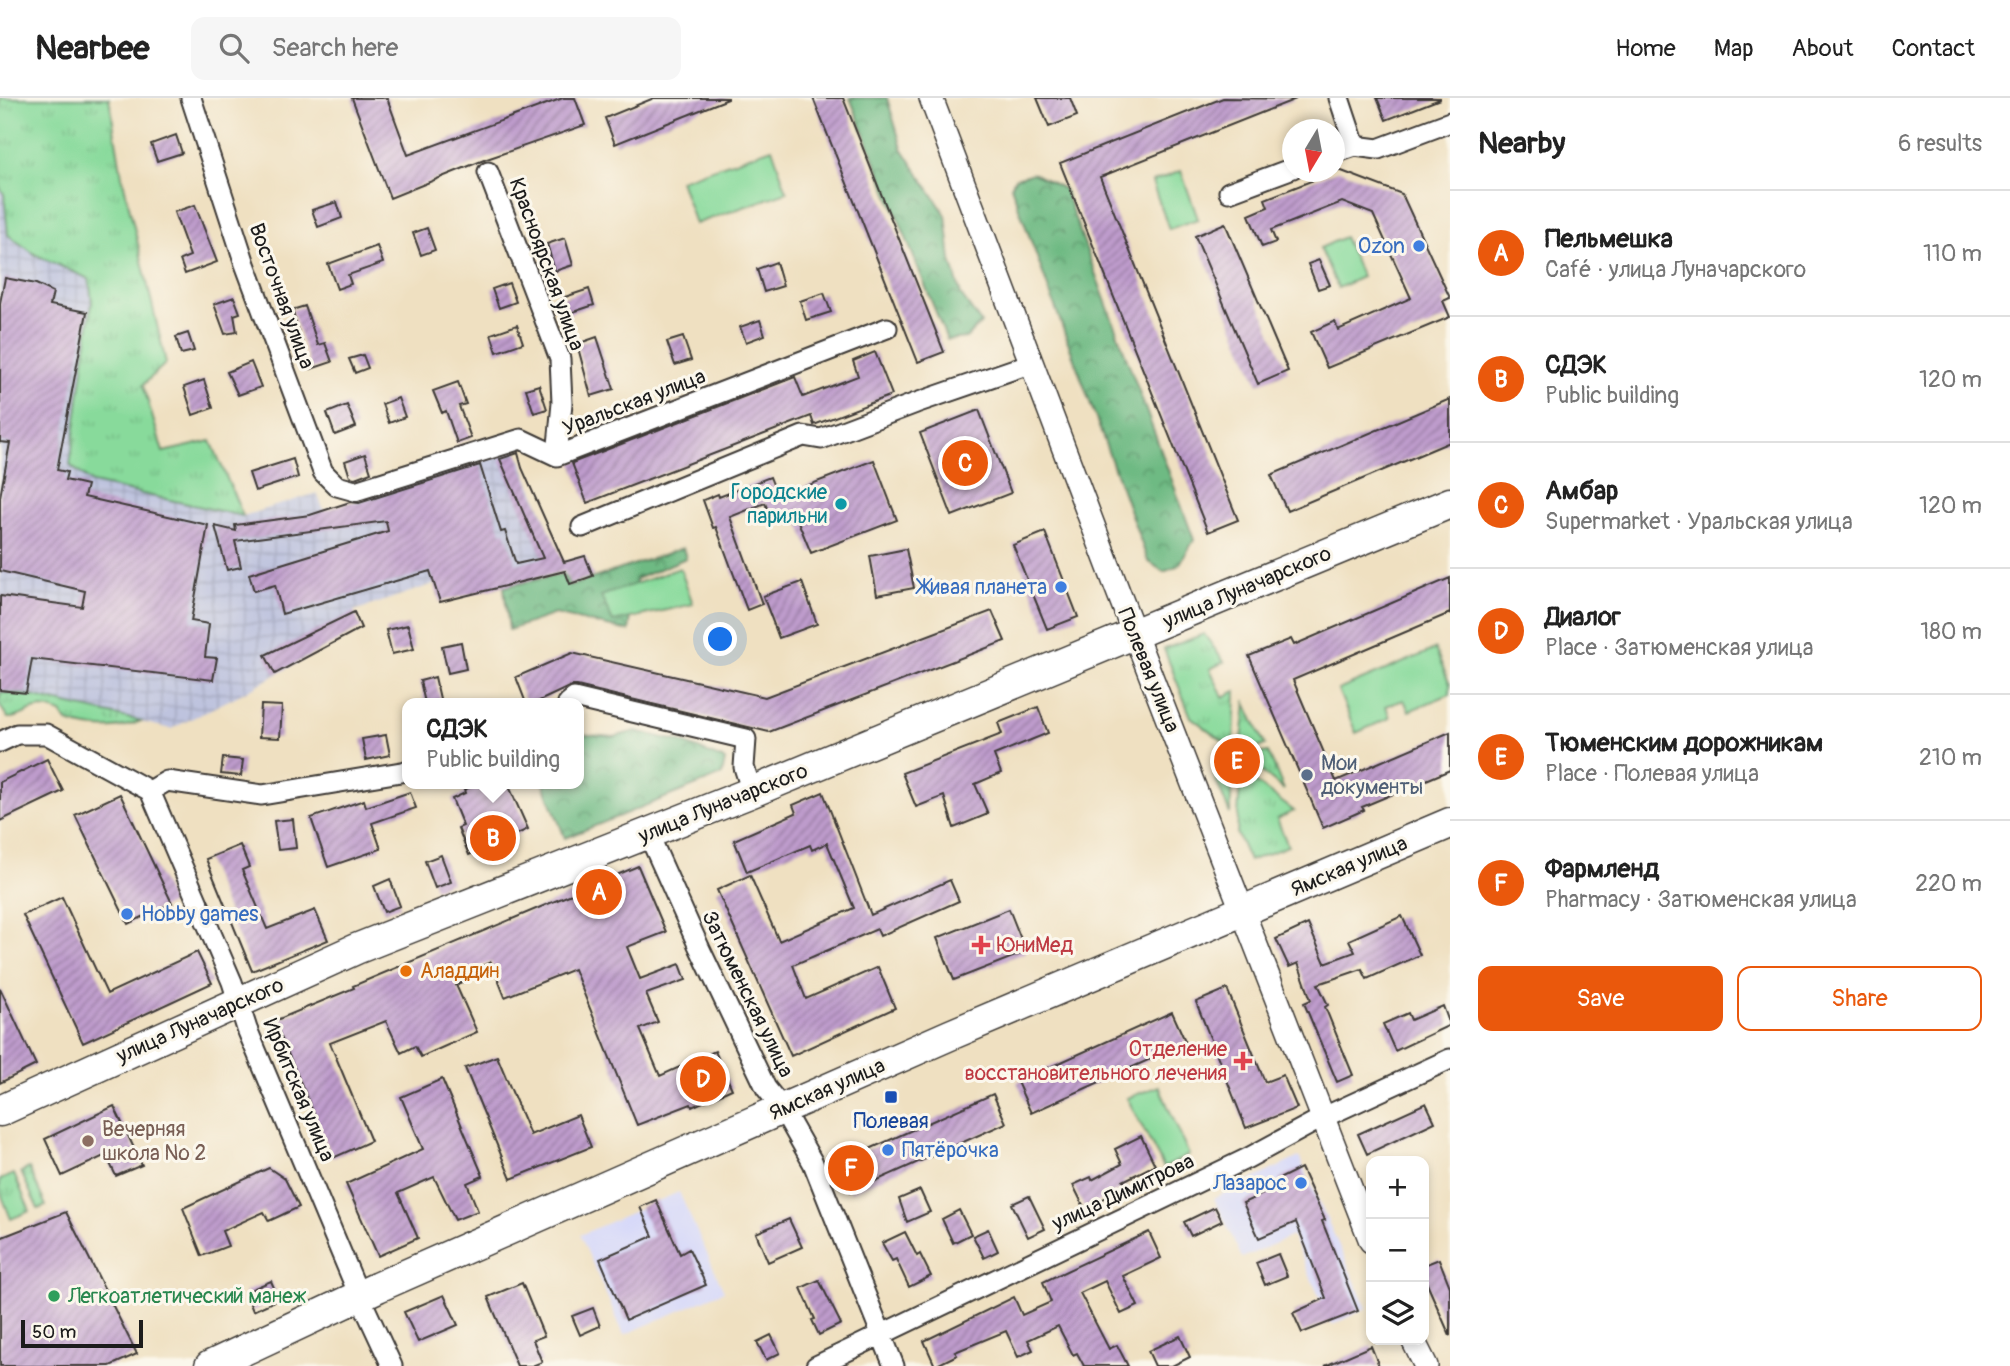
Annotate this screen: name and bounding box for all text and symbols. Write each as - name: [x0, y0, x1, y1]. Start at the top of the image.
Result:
- search box: [191, 17, 681, 80]
- text: Nearbee: [35, 28, 149, 69]
- icon: search: [215, 29, 253, 67]
- text: Search here: [271, 32, 398, 64]
- text: Home: [1615, 34, 1676, 63]
- text: Map: [1714, 34, 1754, 63]
- text: About: [1792, 34, 1854, 63]
- text: Contact: [1892, 34, 1975, 63]
- north arrow: [1282, 119, 1345, 182]
- text: Nearby: [1478, 125, 1565, 162]
- text: 6 results: [1898, 129, 1982, 158]
- street label: Красноярская улица: [503, 174, 590, 354]
- street label: Восточная улица: [243, 220, 320, 373]
- text: Пельмешка: [1545, 223, 1673, 255]
- place label: Ozon: [1358, 233, 1405, 260]
- marker: Ozon: [1411, 238, 1427, 254]
- text: A: [1494, 239, 1508, 268]
- text: 110 m: [1923, 239, 1982, 268]
- text: Café · улица Луначарского: [1545, 255, 1806, 284]
- text: СДЭК: [1545, 349, 1607, 381]
- street label: Уральская улица: [559, 363, 709, 442]
- text: B: [1494, 365, 1508, 394]
- text: 120 m: [1919, 365, 1982, 394]
- text: Public building: [1545, 381, 1679, 410]
- pin: C: [942, 437, 988, 489]
- text: Амбар: [1545, 475, 1618, 507]
- place label: Городские парильни: [731, 479, 828, 530]
- text: C: [1494, 491, 1508, 520]
- text: 120 m: [1919, 491, 1982, 520]
- marker: Городские парильни: [833, 496, 849, 512]
- text: Supermarket · Уральская улица: [1545, 507, 1853, 536]
- street label: улица Луначарского: [1158, 540, 1335, 635]
- place label: Живая планета: [915, 574, 1047, 601]
- marker: Живая планета: [1053, 579, 1069, 595]
- text: Диалог: [1545, 601, 1621, 633]
- street label: Полевая улица: [1111, 604, 1186, 736]
- text: D: [1494, 617, 1508, 646]
- text: 180 m: [1920, 617, 1982, 646]
- your location: [703, 622, 737, 656]
- text: Place · Затюменская улица: [1545, 633, 1814, 662]
- popup: [402, 698, 584, 789]
- text: СДЭК: [426, 713, 488, 745]
- text: Тюменским дорожникам: [1545, 727, 1823, 759]
- pin: E: [1214, 735, 1260, 787]
- text: E: [1495, 743, 1507, 772]
- text: 210 m: [1919, 743, 1982, 772]
- text: Public building: [426, 745, 560, 774]
- place label: Мои документы: [1321, 750, 1423, 801]
- street label: улица Луначарского: [634, 757, 812, 850]
- text: Place · Полевая улица: [1545, 759, 1759, 788]
- marker: Мои документы: [1299, 767, 1315, 783]
- pin: B: [470, 812, 516, 864]
- street label: Ямская улица: [1287, 830, 1412, 903]
- text: Фармленд: [1545, 853, 1659, 885]
- pin: A: [576, 866, 622, 918]
- text: F: [1494, 869, 1508, 898]
- text: 220 m: [1915, 869, 1982, 898]
- text: Pharmacy · Затюменская улица: [1545, 885, 1857, 914]
- place label: Hobby games: [141, 901, 259, 928]
- marker: Hobby games: [119, 906, 135, 922]
- street label: Затюменская улица: [696, 907, 800, 1082]
- place label: ЮниМед: [997, 932, 1073, 959]
- marker: ЮниМед: [971, 935, 991, 955]
- place label: Аладдин: [420, 958, 499, 985]
- marker: Аладдин: [398, 963, 414, 979]
- button: Save: [1478, 966, 1723, 1031]
- button: Share: [1737, 966, 1982, 1031]
- street label: улица Луначарского: [112, 971, 288, 1070]
- street label: Ирбитская улица: [256, 1015, 341, 1166]
- place label: Отделение восстановительного лечения: [964, 1036, 1228, 1087]
- marker: Отделение восстановительного лечения: [1233, 1051, 1253, 1071]
- street label: Ямская улица: [765, 1052, 889, 1127]
- pin: D: [680, 1053, 726, 1105]
- marker: Полевая: [883, 1089, 899, 1105]
- place label: Полевая: [853, 1108, 929, 1135]
- place label: Вечерняя школа № 2: [102, 1116, 206, 1167]
- marker: Вечерняя школа № 2: [80, 1133, 96, 1149]
- place label: Пятёрочка: [902, 1137, 999, 1164]
- pin: F: [828, 1142, 874, 1194]
- marker: Пятёрочка: [880, 1142, 896, 1158]
- street label: улица Димитрова: [1047, 1148, 1199, 1238]
- map controls: [1366, 1156, 1429, 1345]
- button: +: [1366, 1156, 1429, 1219]
- place label: Лазарос: [1212, 1170, 1287, 1197]
- marker: Лазарос: [1293, 1175, 1309, 1191]
- button: −: [1366, 1219, 1429, 1282]
- button: layers: [1366, 1282, 1429, 1345]
- place label: Легкоатлетический манеж: [67, 1283, 307, 1310]
- marker: Легкоатлетический манеж: [46, 1288, 62, 1304]
- scale bar: [21, 1317, 144, 1349]
- text: 50 m: [32, 1320, 76, 1344]

